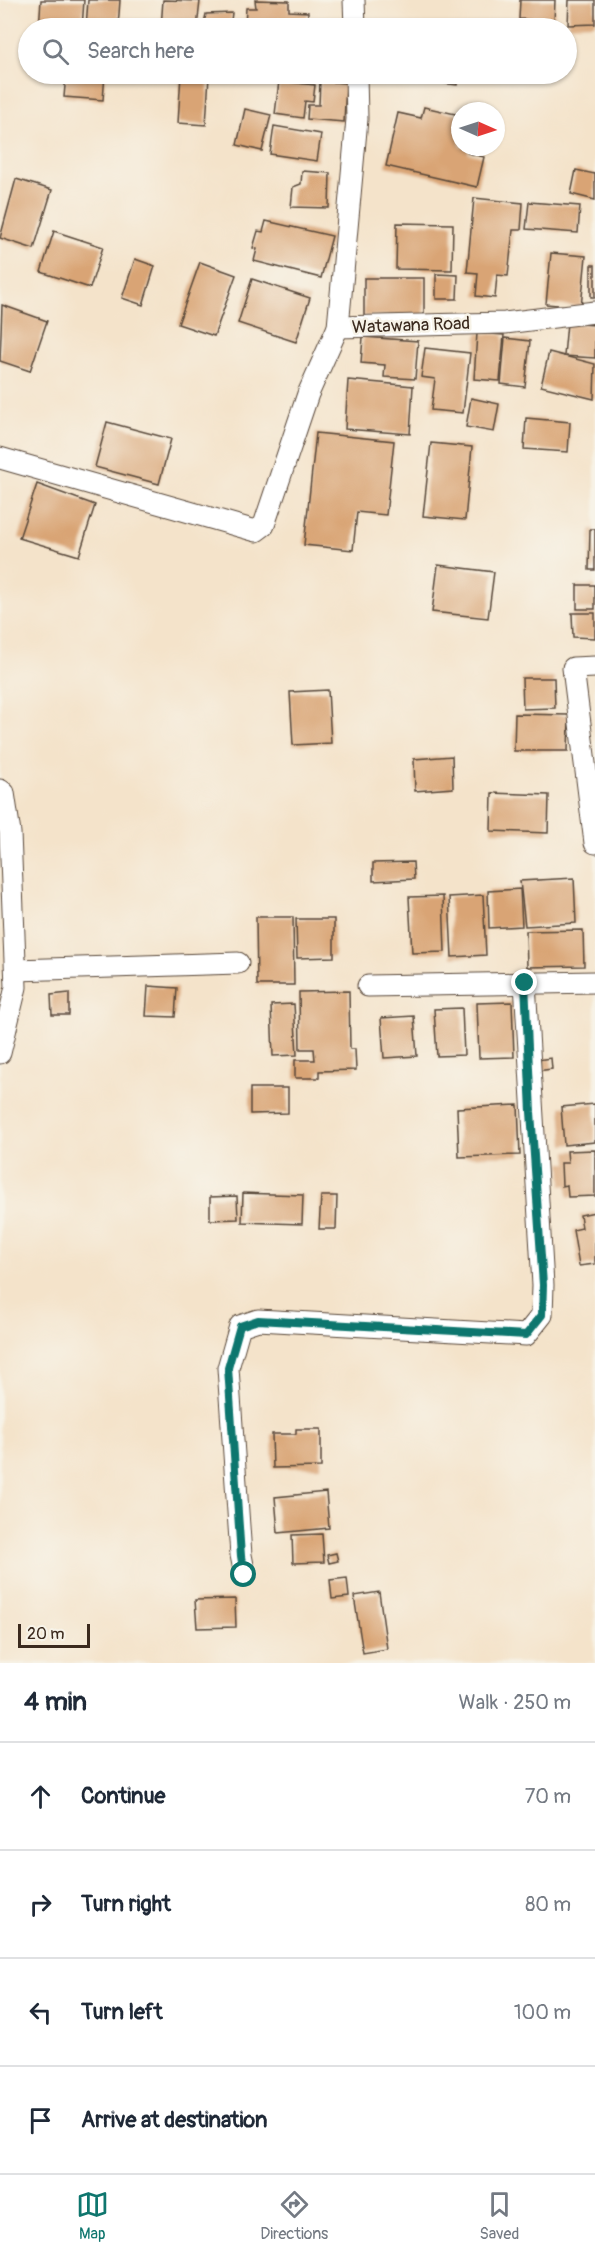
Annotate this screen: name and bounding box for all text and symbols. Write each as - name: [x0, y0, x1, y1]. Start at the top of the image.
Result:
- search box: [18, 18, 577, 84]
- icon: search: [39, 35, 72, 68]
- text: Search here: [87, 37, 194, 65]
- north arrow: [451, 102, 505, 156]
- street label: Watawana Road: [351, 312, 471, 339]
- route end: [511, 969, 537, 995]
- route start: [230, 1561, 256, 1587]
- scale bar: [18, 1621, 90, 1648]
- text: 20 m: [27, 1624, 65, 1644]
- text: 4 min: [24, 1686, 87, 1718]
- text: Walk · 250 m: [459, 1690, 571, 1715]
- icon: ahead: [24, 1780, 57, 1813]
- text: Continue: [81, 1782, 165, 1810]
- text: 70 m: [525, 1784, 571, 1809]
- icon: right: [24, 1888, 57, 1921]
- text: Turn right: [81, 1890, 171, 1918]
- text: 80 m: [525, 1892, 571, 1917]
- icon: left: [24, 1996, 57, 2029]
- text: Turn left: [81, 1998, 163, 2026]
- text: 100 m: [514, 2000, 571, 2025]
- icon: arrive: [24, 2104, 57, 2137]
- text: Arrive at destination: [81, 2106, 267, 2134]
- tab: Map: [76, 2188, 109, 2244]
- tab: Directions: [260, 2188, 328, 2244]
- tab: Saved: [480, 2188, 519, 2244]

